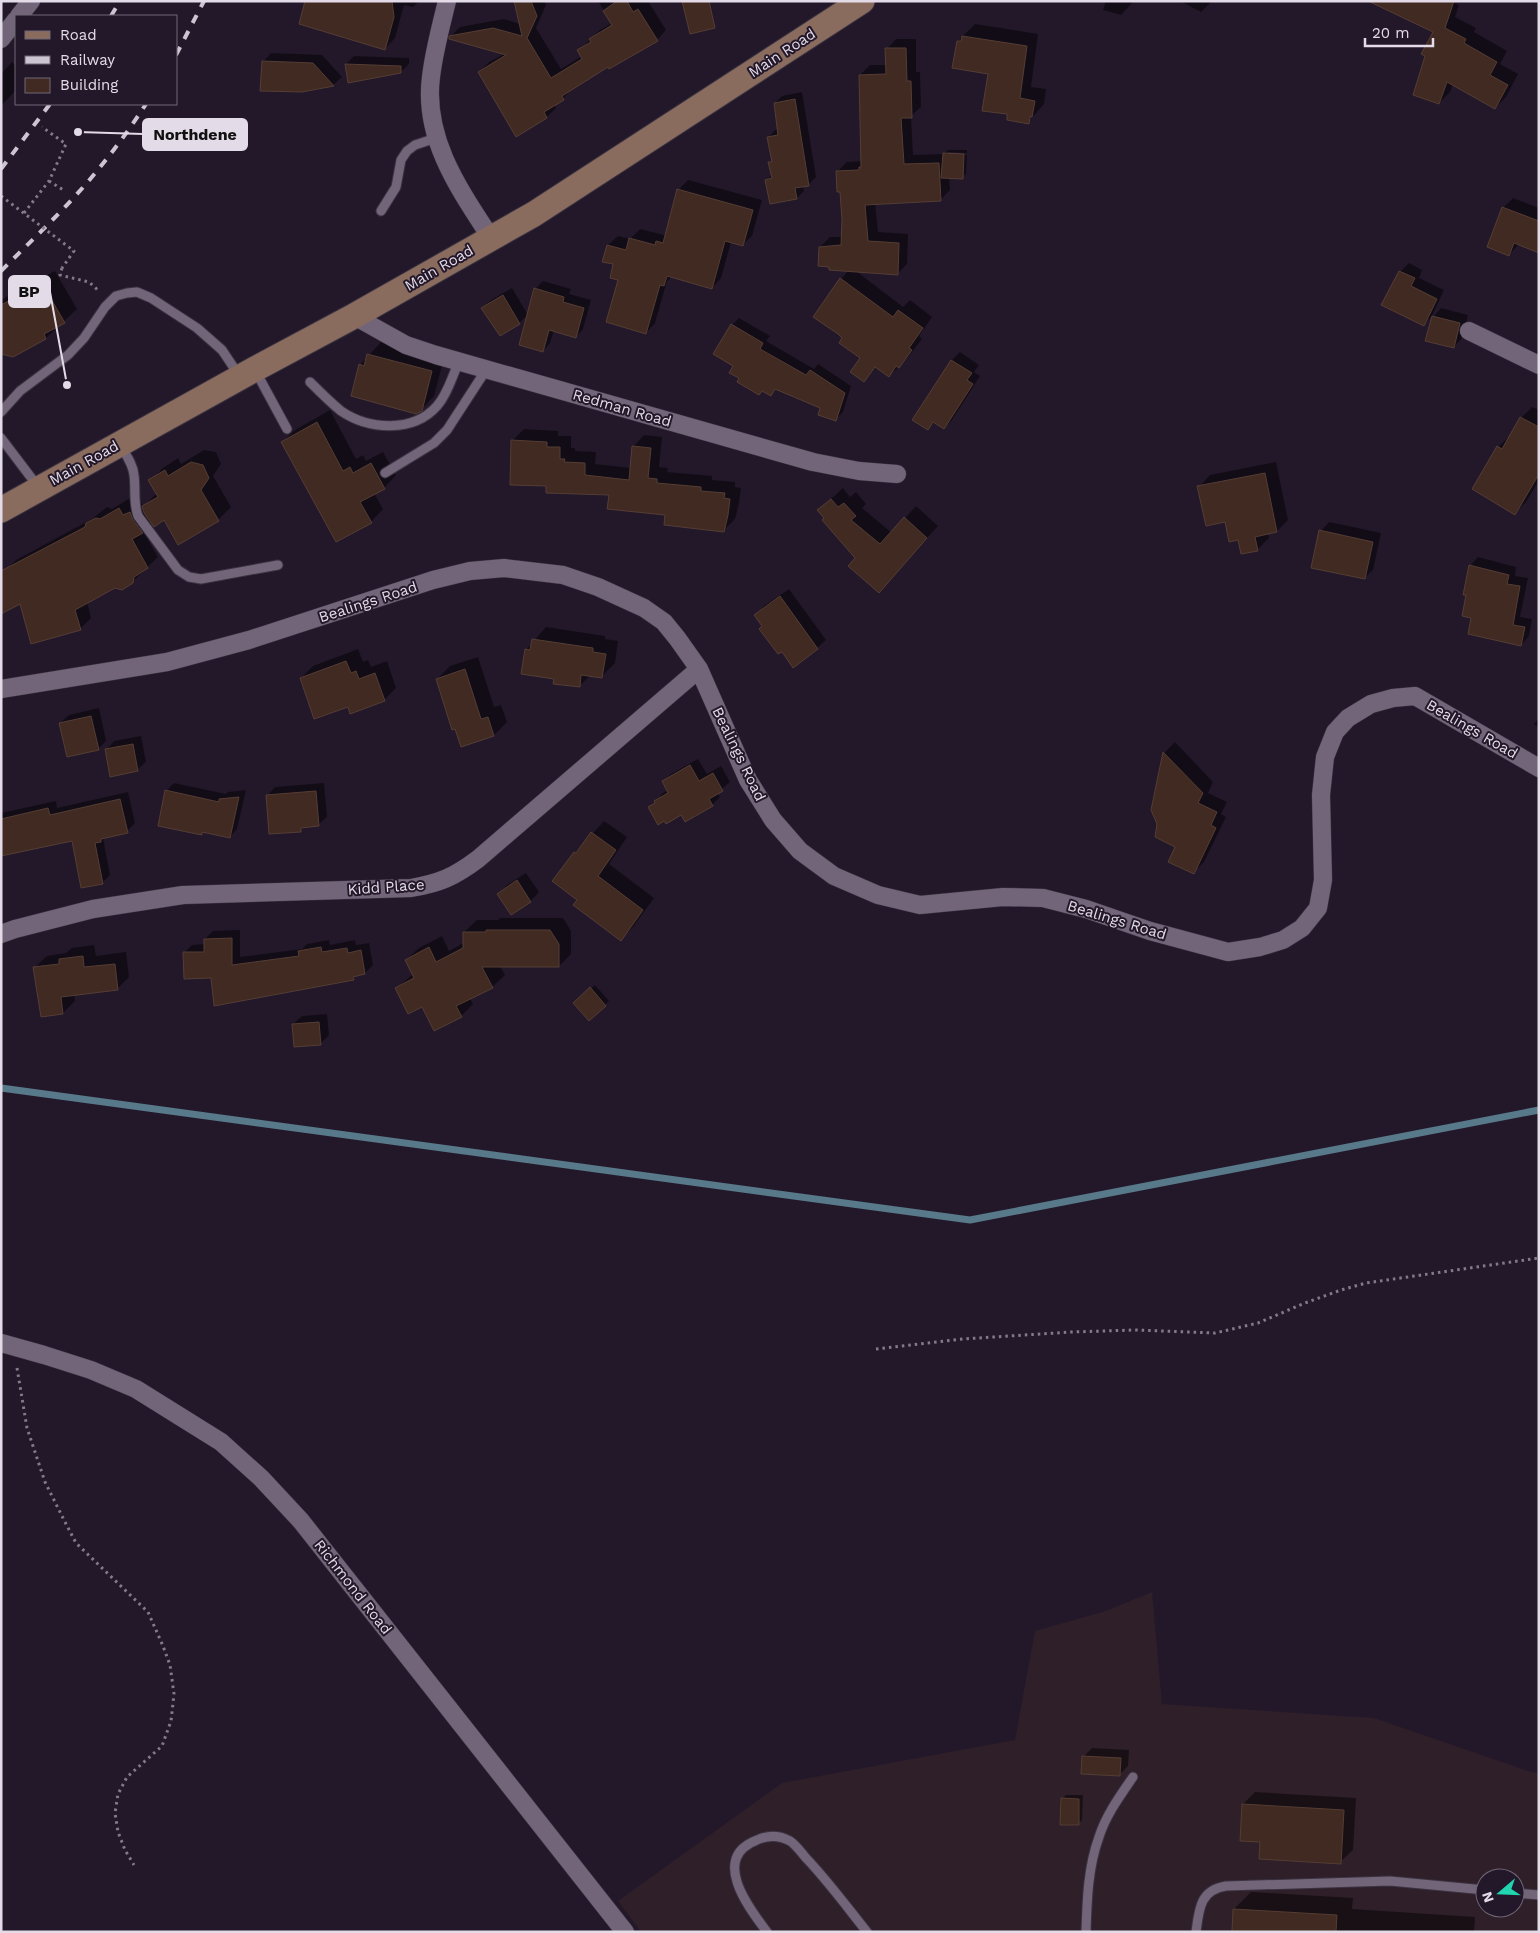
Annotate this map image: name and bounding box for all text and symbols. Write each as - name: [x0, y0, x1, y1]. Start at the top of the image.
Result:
- legend: [15, 15, 178, 105]
- scale bar: [1365, 15, 1432, 47]
- text: 20 m: [1372, 24, 1410, 42]
- street label: Main Road: [745, 25, 819, 81]
- text: Road: [60, 26, 97, 44]
- text: Railway: [60, 51, 115, 69]
- text: Building: [60, 76, 118, 94]
- callout: Northdene: [143, 119, 247, 150]
- text: Northdene: [153, 125, 237, 144]
- street label: Main Road: [401, 241, 477, 295]
- callout: BP: [9, 276, 50, 307]
- text: BP: [18, 282, 40, 301]
- street label: Redman Road: [571, 385, 673, 431]
- street label: Main Road: [46, 437, 122, 489]
- street label: Bealings Road: [317, 578, 419, 626]
- street label: Bealings Road: [1423, 696, 1521, 762]
- street label: Bealings Road: [708, 704, 770, 804]
- street label: Kidd Place: [347, 875, 425, 899]
- street label: Bealings Road: [1065, 896, 1169, 944]
- street label: Richmond Road: [310, 1536, 396, 1638]
- north arrow: [1475, 1868, 1525, 1918]
- text: N: [1478, 1890, 1497, 1905]

